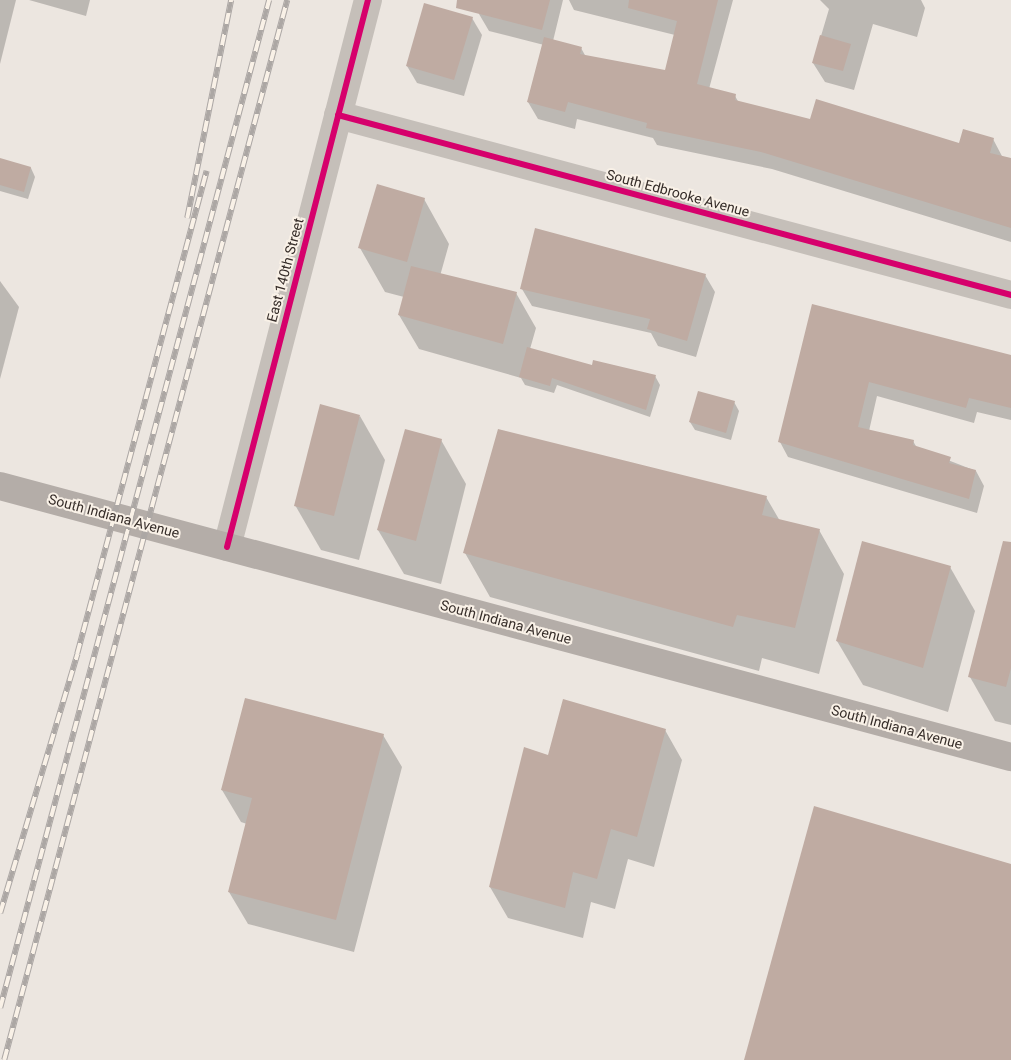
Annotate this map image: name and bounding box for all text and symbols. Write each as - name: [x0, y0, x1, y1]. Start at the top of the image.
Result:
- street label: South Edbrooke Avenue: [605, 166, 751, 220]
- street label: East 140th Street: [263, 216, 307, 324]
- street label: South Indiana Avenue: [47, 490, 181, 542]
- street label: South Indiana Avenue: [439, 596, 573, 648]
- street label: South Indiana Avenue: [830, 701, 964, 753]

